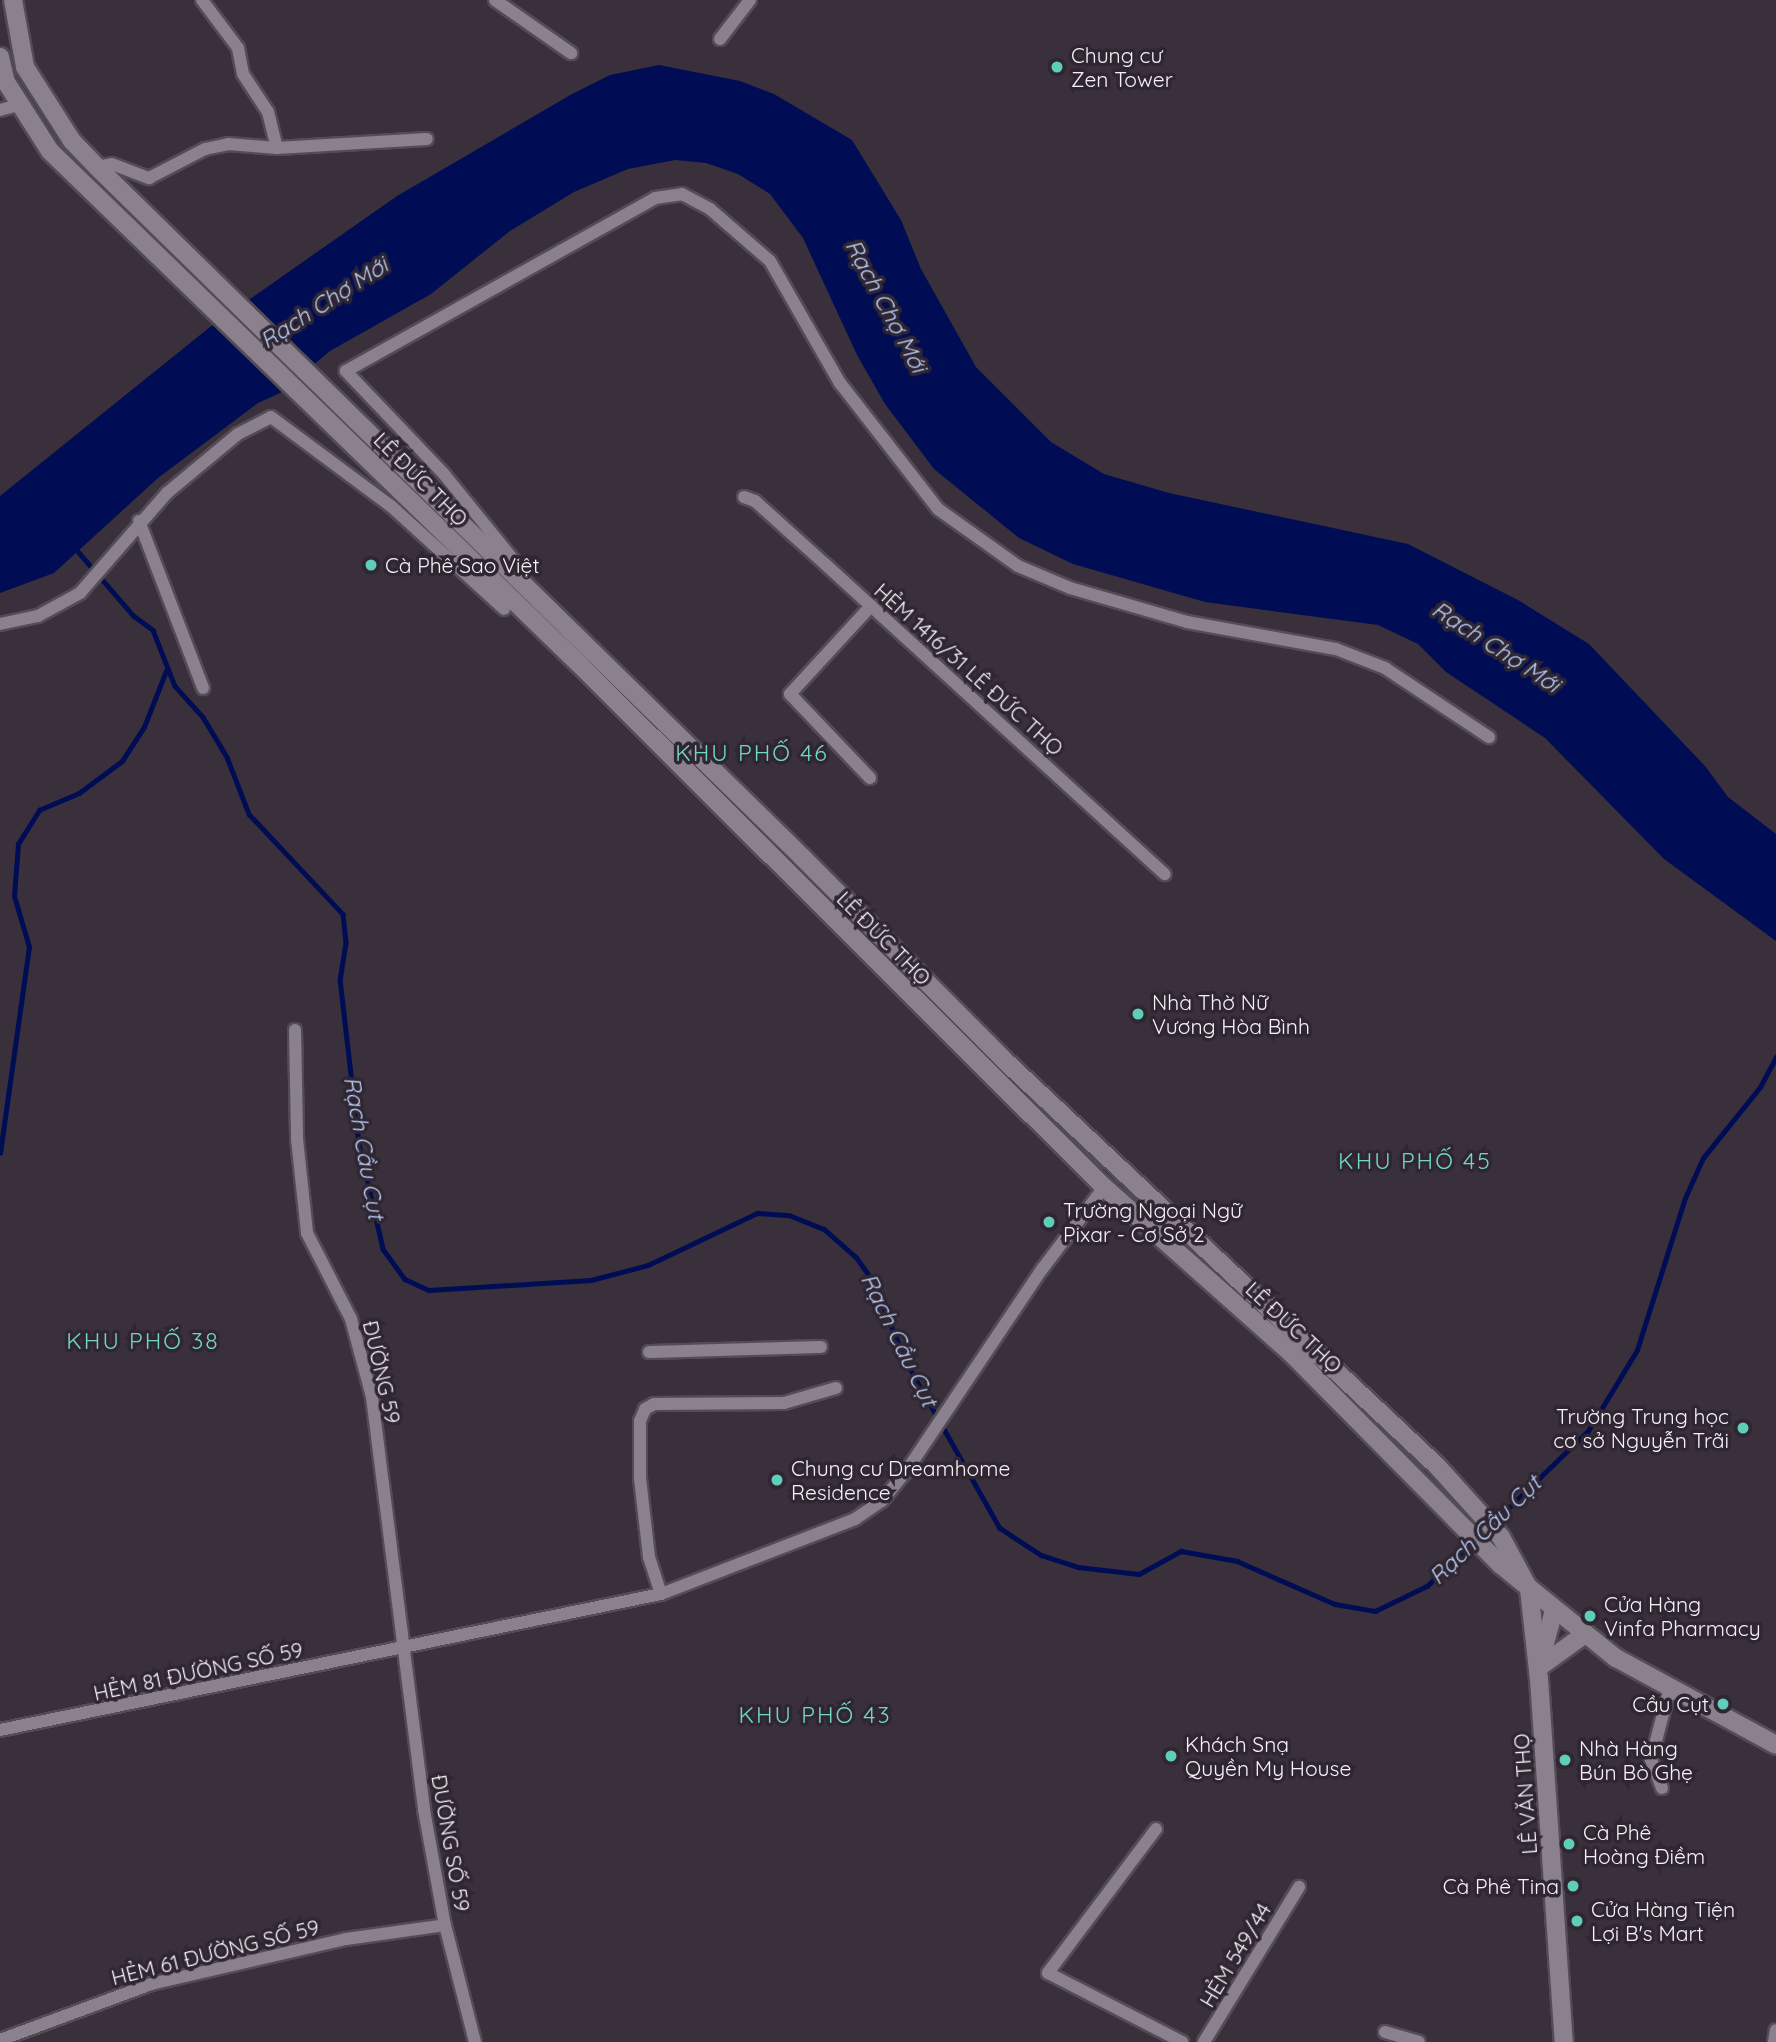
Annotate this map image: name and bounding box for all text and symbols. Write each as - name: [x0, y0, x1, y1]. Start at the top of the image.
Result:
- place label: Chung cư Zen Tower: [1071, 42, 1173, 92]
- marker: Chung cư Zen Tower: [1049, 59, 1065, 75]
- water label: Rạch Chợ Mới: [839, 235, 933, 377]
- water label: Rạch Chợ Mới: [255, 251, 393, 355]
- street label: LÊ ĐỨC THỌ: [369, 427, 473, 531]
- place label: Cà Phê Sao Việt: [385, 552, 540, 578]
- marker: Cà Phê Sao Việt: [363, 557, 379, 573]
- street label: HẺM 1416/31 LÊ ĐỨC THỌ: [869, 578, 1069, 760]
- water label: Rạch Chợ Mới: [1427, 595, 1565, 699]
- district label: KHU PHỐ 46: [677, 739, 827, 767]
- street label: LÊ ĐỨC THỌ: [832, 886, 936, 990]
- place label: Nhà Thờ Nữ Vương Hòa Bình: [1152, 989, 1310, 1039]
- marker: Nhà Thờ Nữ Vương Hòa Bình: [1130, 1006, 1146, 1022]
- water label: Rạch Cầu Cụt: [338, 1074, 390, 1222]
- district label: KHU PHỐ 45: [1339, 1147, 1491, 1175]
- place label: Trường Ngoại Ngữ Pixar - Cơ Sở 2: [1063, 1197, 1242, 1247]
- marker: Trường Ngoại Ngữ Pixar - Cơ Sở 2: [1041, 1214, 1057, 1230]
- water label: Rạch Cầu Cụt: [855, 1269, 943, 1411]
- street label: LÊ ĐỨC THỌ: [1241, 1276, 1347, 1378]
- street label: ĐƯỜNG 59: [358, 1318, 406, 1426]
- district label: KHU PHỐ 38: [68, 1327, 218, 1355]
- place label: Trường Trung học cơ sở Nguyễn Trãi: [1553, 1403, 1729, 1453]
- marker: Trường Trung học cơ sở Nguyễn Trãi: [1735, 1420, 1751, 1436]
- place label: Chung cư Dreamhome Residence: [791, 1455, 1010, 1505]
- water label: Rạch Cầu Cụt: [1423, 1470, 1547, 1590]
- marker: Chung cư Dreamhome Residence: [769, 1472, 785, 1488]
- place label: Cửa Hàng Vinfa Pharmacy: [1604, 1591, 1761, 1641]
- marker: Cửa Hàng Vinfa Pharmacy: [1582, 1608, 1598, 1624]
- street label: HẺM 81 ĐƯỜNG SỐ 59: [91, 1636, 305, 1706]
- place label: Cầu Cụt: [1632, 1691, 1709, 1717]
- marker: Cầu Cụt: [1715, 1696, 1731, 1712]
- district label: KHU PHỐ 43: [740, 1701, 890, 1729]
- place label: Khách Snạ Quyền My House: [1185, 1731, 1351, 1781]
- street label: LÊ VĂN THỌ: [1508, 1733, 1542, 1855]
- place label: Nhà Hàng Bún Bò Ghẹ: [1579, 1735, 1693, 1785]
- marker: Khách Snạ Quyền My House: [1163, 1748, 1179, 1764]
- marker: Nhà Hàng Bún Bò Ghẹ: [1557, 1752, 1573, 1768]
- street label: ĐƯỜNG SỐ 59: [427, 1773, 475, 1913]
- place label: Cà Phê Hoàng Điềm: [1583, 1819, 1705, 1869]
- marker: Cà Phê Hoàng Điềm: [1561, 1836, 1577, 1852]
- place label: Cà Phê Tina: [1443, 1873, 1559, 1899]
- marker: Cà Phê Tina: [1565, 1878, 1581, 1894]
- place label: Cửa Hàng Tiện Lợi B's Mart: [1591, 1896, 1735, 1946]
- street label: HẺM 549/44: [1194, 1898, 1276, 2012]
- marker: Cửa Hàng Tiện Lợi B's Mart: [1569, 1913, 1585, 1929]
- street label: HẺM 61 ĐƯỜNG SỐ 59: [108, 1914, 322, 1990]

